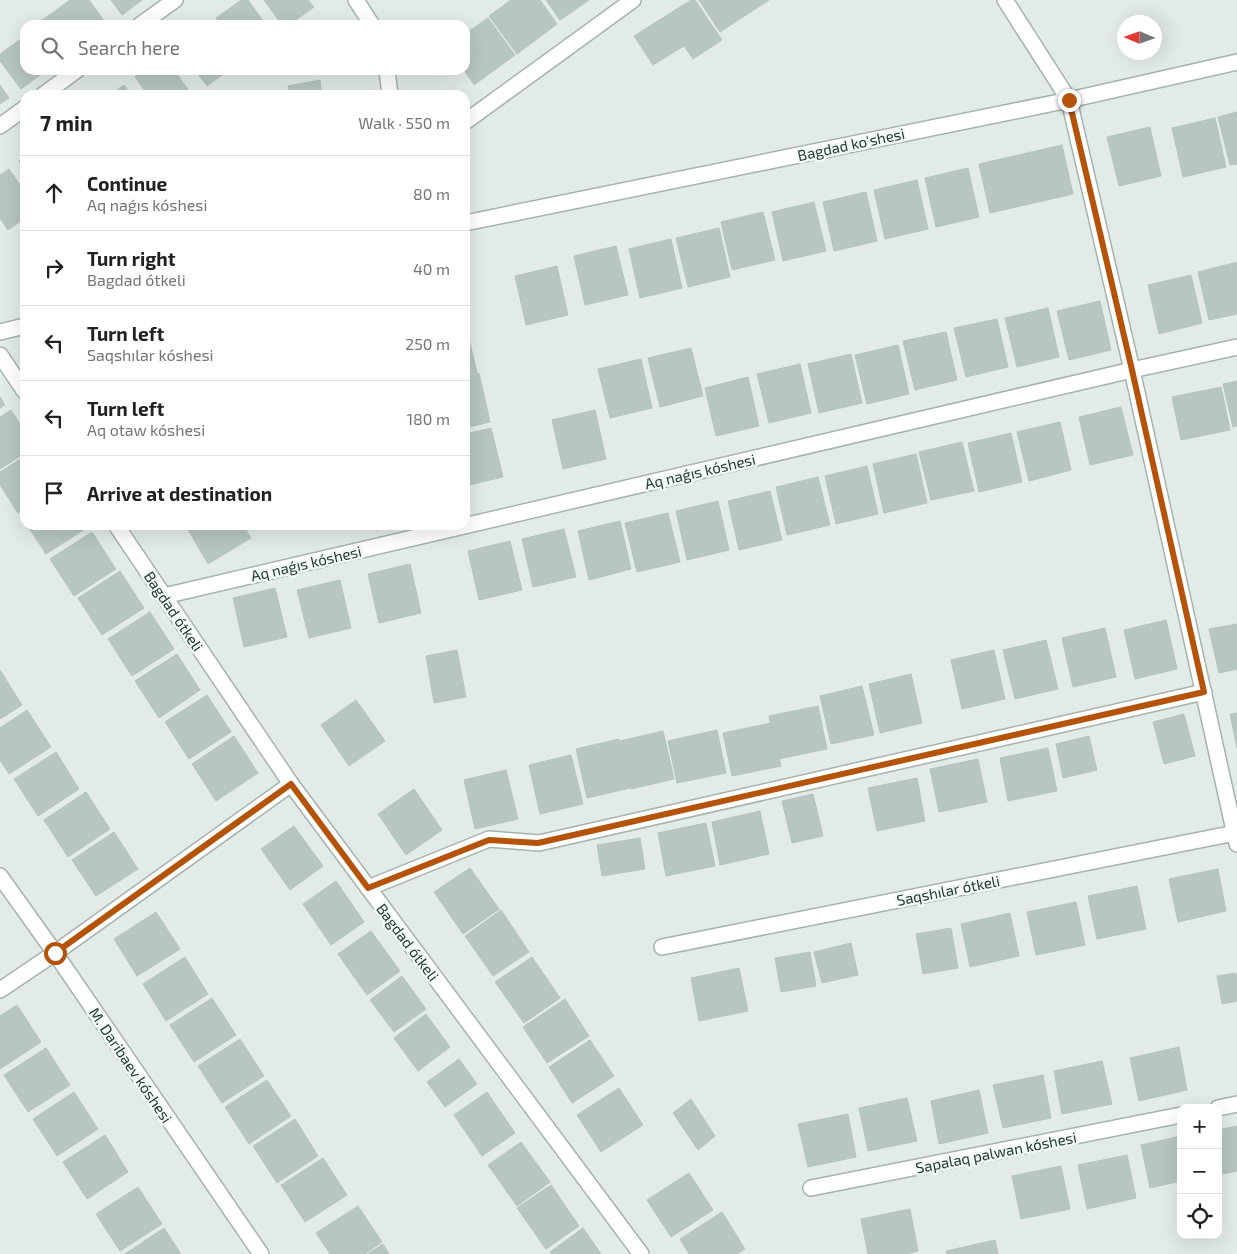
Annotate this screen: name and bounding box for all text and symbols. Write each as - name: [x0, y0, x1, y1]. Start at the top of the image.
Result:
- north arrow: [1117, 15, 1162, 60]
- search box: [20, 20, 470, 75]
- icon: search: [38, 34, 66, 62]
- text: Search here: [78, 36, 180, 59]
- route end: [1058, 89, 1081, 112]
- text: 7 min: [40, 110, 93, 135]
- text: Walk · 550 m: [358, 113, 450, 132]
- street label: Bagdad ko'shesi: [796, 124, 906, 164]
- text: Continue: [87, 172, 167, 195]
- icon: ahead: [40, 179, 68, 207]
- text: 80 m: [413, 184, 450, 203]
- text: Aq naǵıs kóshesi: [87, 195, 207, 214]
- text: Turn right: [87, 247, 175, 270]
- icon: right: [40, 254, 68, 282]
- text: 40 m: [413, 259, 450, 278]
- text: Bagdad ótkeli: [87, 270, 186, 289]
- text: Turn left: [87, 322, 164, 345]
- icon: left: [40, 329, 68, 357]
- text: 250 m: [405, 334, 450, 353]
- text: Saqshılar kóshesi: [87, 345, 214, 364]
- text: Turn left: [87, 397, 164, 420]
- icon: left: [40, 404, 68, 432]
- text: 180 m: [407, 409, 450, 428]
- text: Aq otaw kóshesi: [87, 420, 205, 439]
- street label: Aq naǵıs kóshesi: [643, 450, 757, 492]
- icon: arrive: [40, 479, 68, 507]
- text: Arrive at destination: [87, 482, 272, 505]
- street label: Aq naǵıs kóshesi: [249, 542, 363, 584]
- street label: Bagdad ótkeli: [141, 568, 207, 654]
- street label: Saqshılar ótkeli: [895, 871, 1001, 909]
- street label: Bagdad ótkeli: [373, 900, 443, 984]
- route start: [44, 942, 67, 965]
- street label: M. Daribaev kóshesi: [86, 1004, 176, 1126]
- map controls: [1177, 1104, 1222, 1239]
- button: +: [1177, 1104, 1222, 1149]
- street label: Sapalaq palwan kóshesi: [914, 1128, 1078, 1176]
- button: −: [1177, 1149, 1222, 1194]
- button: locate: [1177, 1194, 1222, 1239]

